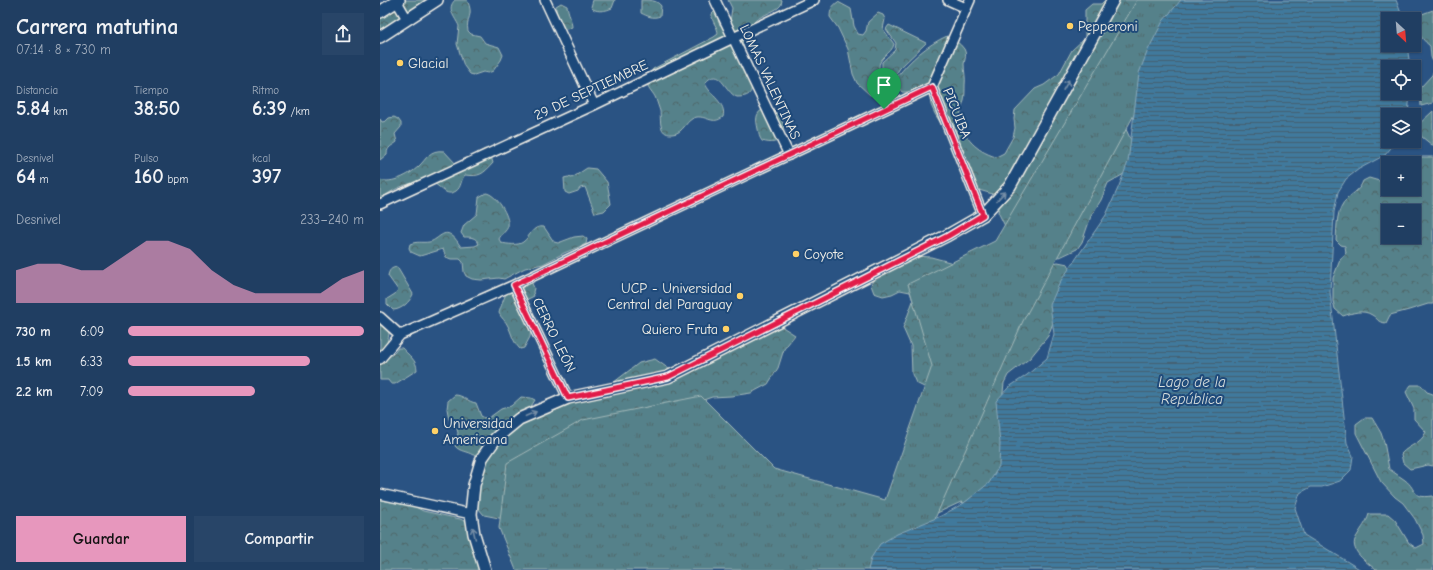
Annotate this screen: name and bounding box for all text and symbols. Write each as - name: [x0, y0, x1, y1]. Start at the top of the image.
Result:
- north arrow: [1381, 12, 1421, 52]
- map controls: [1381, 12, 1421, 244]
- button: share: [322, 13, 364, 55]
- text: Carrera matutina: [16, 14, 178, 40]
- place label: Pepperoni: [1078, 18, 1138, 35]
- marker: Pepperoni: [1065, 21, 1075, 31]
- street label: LOMAS VALENTINAS: [736, 22, 804, 143]
- text: 07:14 · 8 × 730 m: [16, 42, 111, 57]
- place label: Glacial: [408, 55, 449, 72]
- street label: 29 DE SEPTIEMBRE: [531, 56, 651, 124]
- marker: Glacial: [395, 58, 405, 68]
- button: locate: [1381, 60, 1421, 100]
- pin: [867, 68, 901, 109]
- icon: arrive: [873, 74, 895, 96]
- one-way arrow: [1063, 79, 1070, 91]
- text: Distancia: [16, 84, 58, 97]
- text: Tiempo: [134, 84, 169, 97]
- text: Ritmo: [252, 84, 279, 97]
- street label: PICUIBA: [939, 85, 975, 141]
- text: 5.84: [16, 97, 50, 120]
- text: 38:50: [134, 97, 180, 120]
- text: 6:39: [252, 97, 287, 120]
- text: km: [50, 105, 68, 118]
- text: /km: [287, 105, 310, 118]
- button: layers: [1381, 108, 1421, 148]
- text: Desnivel: [16, 152, 54, 165]
- text: Pulso: [134, 152, 159, 165]
- text: kcal: [252, 152, 270, 165]
- button: +: [1381, 156, 1421, 196]
- text: 64: [16, 165, 36, 188]
- text: 160: [134, 165, 164, 188]
- text: 397: [252, 165, 281, 188]
- text: m: [36, 173, 49, 186]
- text: bpm: [164, 173, 188, 186]
- one-way arrow: [996, 191, 1005, 202]
- button: −: [1381, 204, 1421, 244]
- text: Desnivel: [16, 212, 61, 227]
- text: 233–240 m: [300, 212, 364, 227]
- place label: Coyote: [804, 246, 844, 263]
- marker: Coyote: [791, 249, 801, 259]
- place label: UCP - Universidad Central del Paraguay: [607, 280, 733, 313]
- marker: UCP - Universidad Central del Paraguay: [735, 291, 745, 301]
- street label: CERRO LEÓN: [529, 295, 579, 375]
- place label: Quiero Fruta: [642, 321, 718, 338]
- text: 730 m: [16, 324, 51, 339]
- text: 6:09: [80, 324, 104, 339]
- marker: Quiero Fruta: [721, 324, 731, 334]
- text: 1.5 km: [16, 354, 52, 369]
- text: 6:33: [80, 354, 103, 369]
- water label: Lago de la República: [1158, 373, 1226, 408]
- text: 2.2 km: [16, 384, 53, 399]
- text: 7:09: [80, 384, 103, 399]
- one-way arrow: [525, 410, 537, 418]
- place label: Universidad Americana: [443, 415, 513, 448]
- marker: Universidad Americana: [430, 426, 440, 436]
- button: Guardar: [16, 516, 186, 562]
- button: Compartir: [194, 516, 364, 562]
- one-way arrow: [470, 526, 478, 539]

